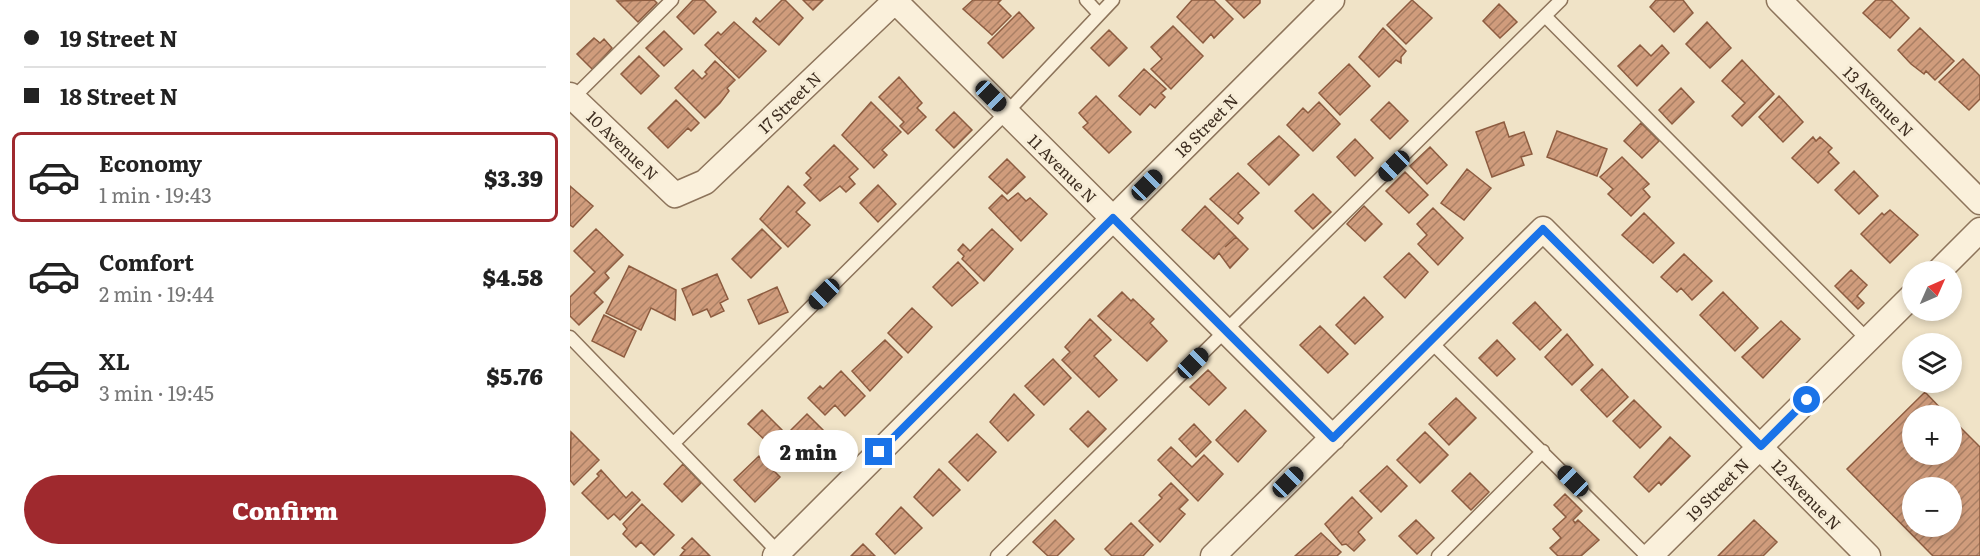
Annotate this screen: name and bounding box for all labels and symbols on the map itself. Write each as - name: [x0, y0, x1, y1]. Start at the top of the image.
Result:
- street label: 13 Avenue N: [1838, 60, 1920, 142]
- street label: 17 Street N: [752, 66, 826, 138]
- car: [972, 77, 1010, 115]
- street label: 18 Street N: [1169, 88, 1243, 162]
- street label: 10 Avenue N: [582, 105, 664, 185]
- street label: 11 Avenue N: [1023, 128, 1103, 208]
- car: [1375, 147, 1413, 185]
- car: [1128, 166, 1166, 204]
- north arrow: [1902, 261, 1962, 321]
- car: [805, 275, 843, 313]
- car: [1174, 344, 1212, 382]
- route start: [1793, 386, 1820, 413]
- callout: 2 min: [759, 431, 858, 473]
- route end: [865, 438, 892, 465]
- street label: 19 Street N: [1680, 452, 1754, 526]
- street label: 12 Avenue N: [1767, 453, 1847, 535]
- car: [1554, 462, 1592, 500]
- car: [1269, 463, 1307, 501]

